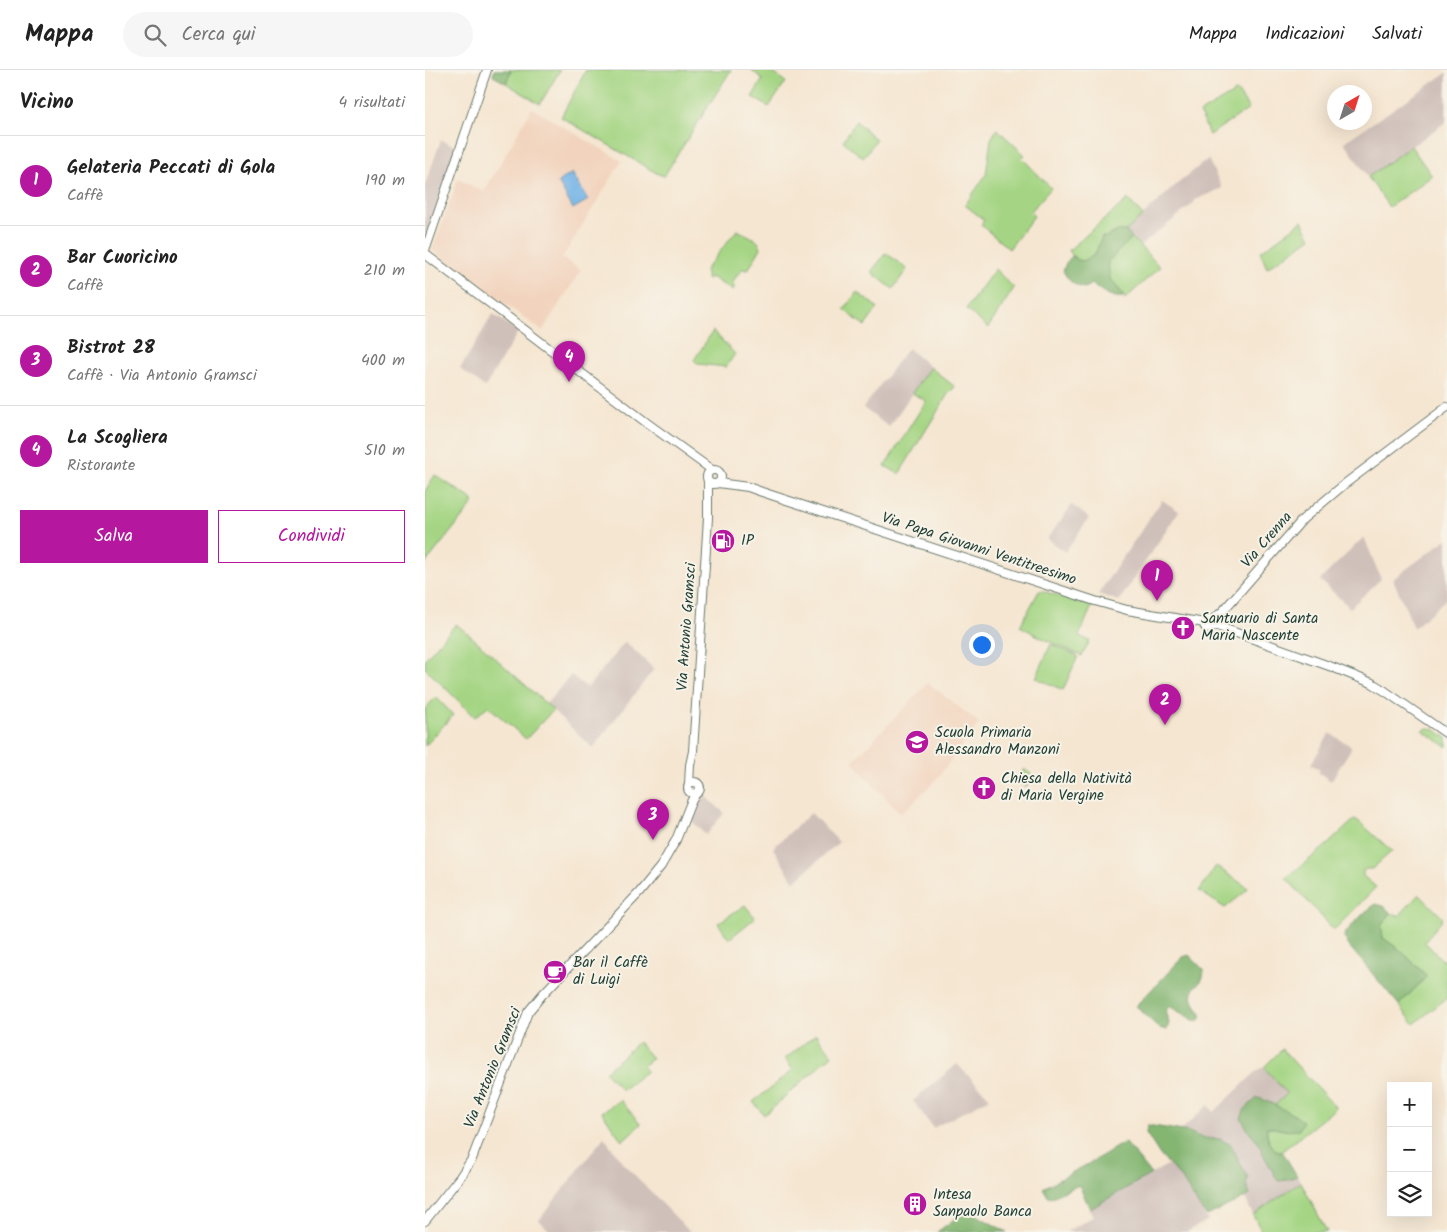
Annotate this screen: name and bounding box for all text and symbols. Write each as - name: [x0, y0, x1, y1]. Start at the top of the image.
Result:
- search box: [123, 12, 473, 57]
- text: Mappa: [25, 15, 93, 54]
- text: Cerca qui: [181, 20, 255, 50]
- text: Mappa: [1189, 20, 1237, 49]
- text: Indicazioni: [1265, 20, 1344, 49]
- text: Salvati: [1372, 20, 1422, 49]
- icon: search: [141, 21, 169, 49]
- north arrow: [1327, 85, 1372, 130]
- text: Vicino: [20, 86, 74, 119]
- text: 4 risultati: [339, 90, 405, 115]
- text: Gelateria Peccati di Gola: [67, 153, 275, 183]
- text: 1: [34, 168, 38, 193]
- text: 190 m: [365, 168, 405, 193]
- text: Caffè: [67, 183, 103, 208]
- text: Bar Cuoricino: [67, 243, 178, 273]
- text: 2: [31, 258, 41, 283]
- text: 210 m: [364, 258, 405, 283]
- text: Caffè: [67, 273, 103, 298]
- text: Bistrot 28: [67, 333, 155, 363]
- pin: 4: [553, 341, 585, 382]
- text: 3: [32, 348, 40, 373]
- text: 400 m: [361, 348, 405, 373]
- text: Caffè · Via Antonio Gramsci: [67, 363, 257, 388]
- text: La Scogliera: [67, 423, 168, 453]
- text: 4: [32, 438, 40, 463]
- text: 510 m: [364, 438, 405, 463]
- text: Ristorante: [67, 453, 135, 478]
- street label: Via Papa Giovanni Ventitreesimo: [878, 506, 1080, 592]
- street label: Via Crenna: [1236, 506, 1298, 574]
- button: Salva: [20, 510, 208, 563]
- button: Condividi: [218, 510, 405, 563]
- fuel station icon: IP: [710, 528, 736, 554]
- place label: IP: [741, 529, 755, 553]
- pin: 1: [1141, 560, 1173, 601]
- street label: Via Antonio Gramsci: [671, 561, 704, 692]
- place label: Santuario di Santa Maria Nascente: [1201, 607, 1318, 648]
- church icon: Santuario di Santa Maria Nascente: [1170, 615, 1196, 641]
- your location: [969, 632, 995, 658]
- pin: 2: [1149, 684, 1181, 725]
- place label: Scuola Primaria Alessandro Manzoni: [935, 721, 1061, 762]
- school or university icon: Scuola Primaria Alessandro Manzoni: [904, 729, 930, 755]
- place label: Chiesa della Natività di Maria Vergine: [1001, 767, 1132, 808]
- church icon: Chiesa della Natività di Maria Vergine: [971, 775, 997, 801]
- pin: 3: [637, 799, 669, 840]
- place label: Bar il Caffè di Luigi: [573, 951, 648, 992]
- cafe icon: Bar il Caffè di Luigi: [542, 959, 568, 985]
- street label: Via Antonio Gramsci: [458, 1003, 529, 1132]
- map controls: [1387, 1082, 1432, 1217]
- button: +: [1387, 1082, 1432, 1127]
- button: −: [1387, 1127, 1432, 1172]
- button: layers: [1387, 1172, 1432, 1217]
- place label: Intesa Sanpaolo Banca: [933, 1183, 1032, 1224]
- building icon: Intesa Sanpaolo Banca: [902, 1191, 928, 1217]

